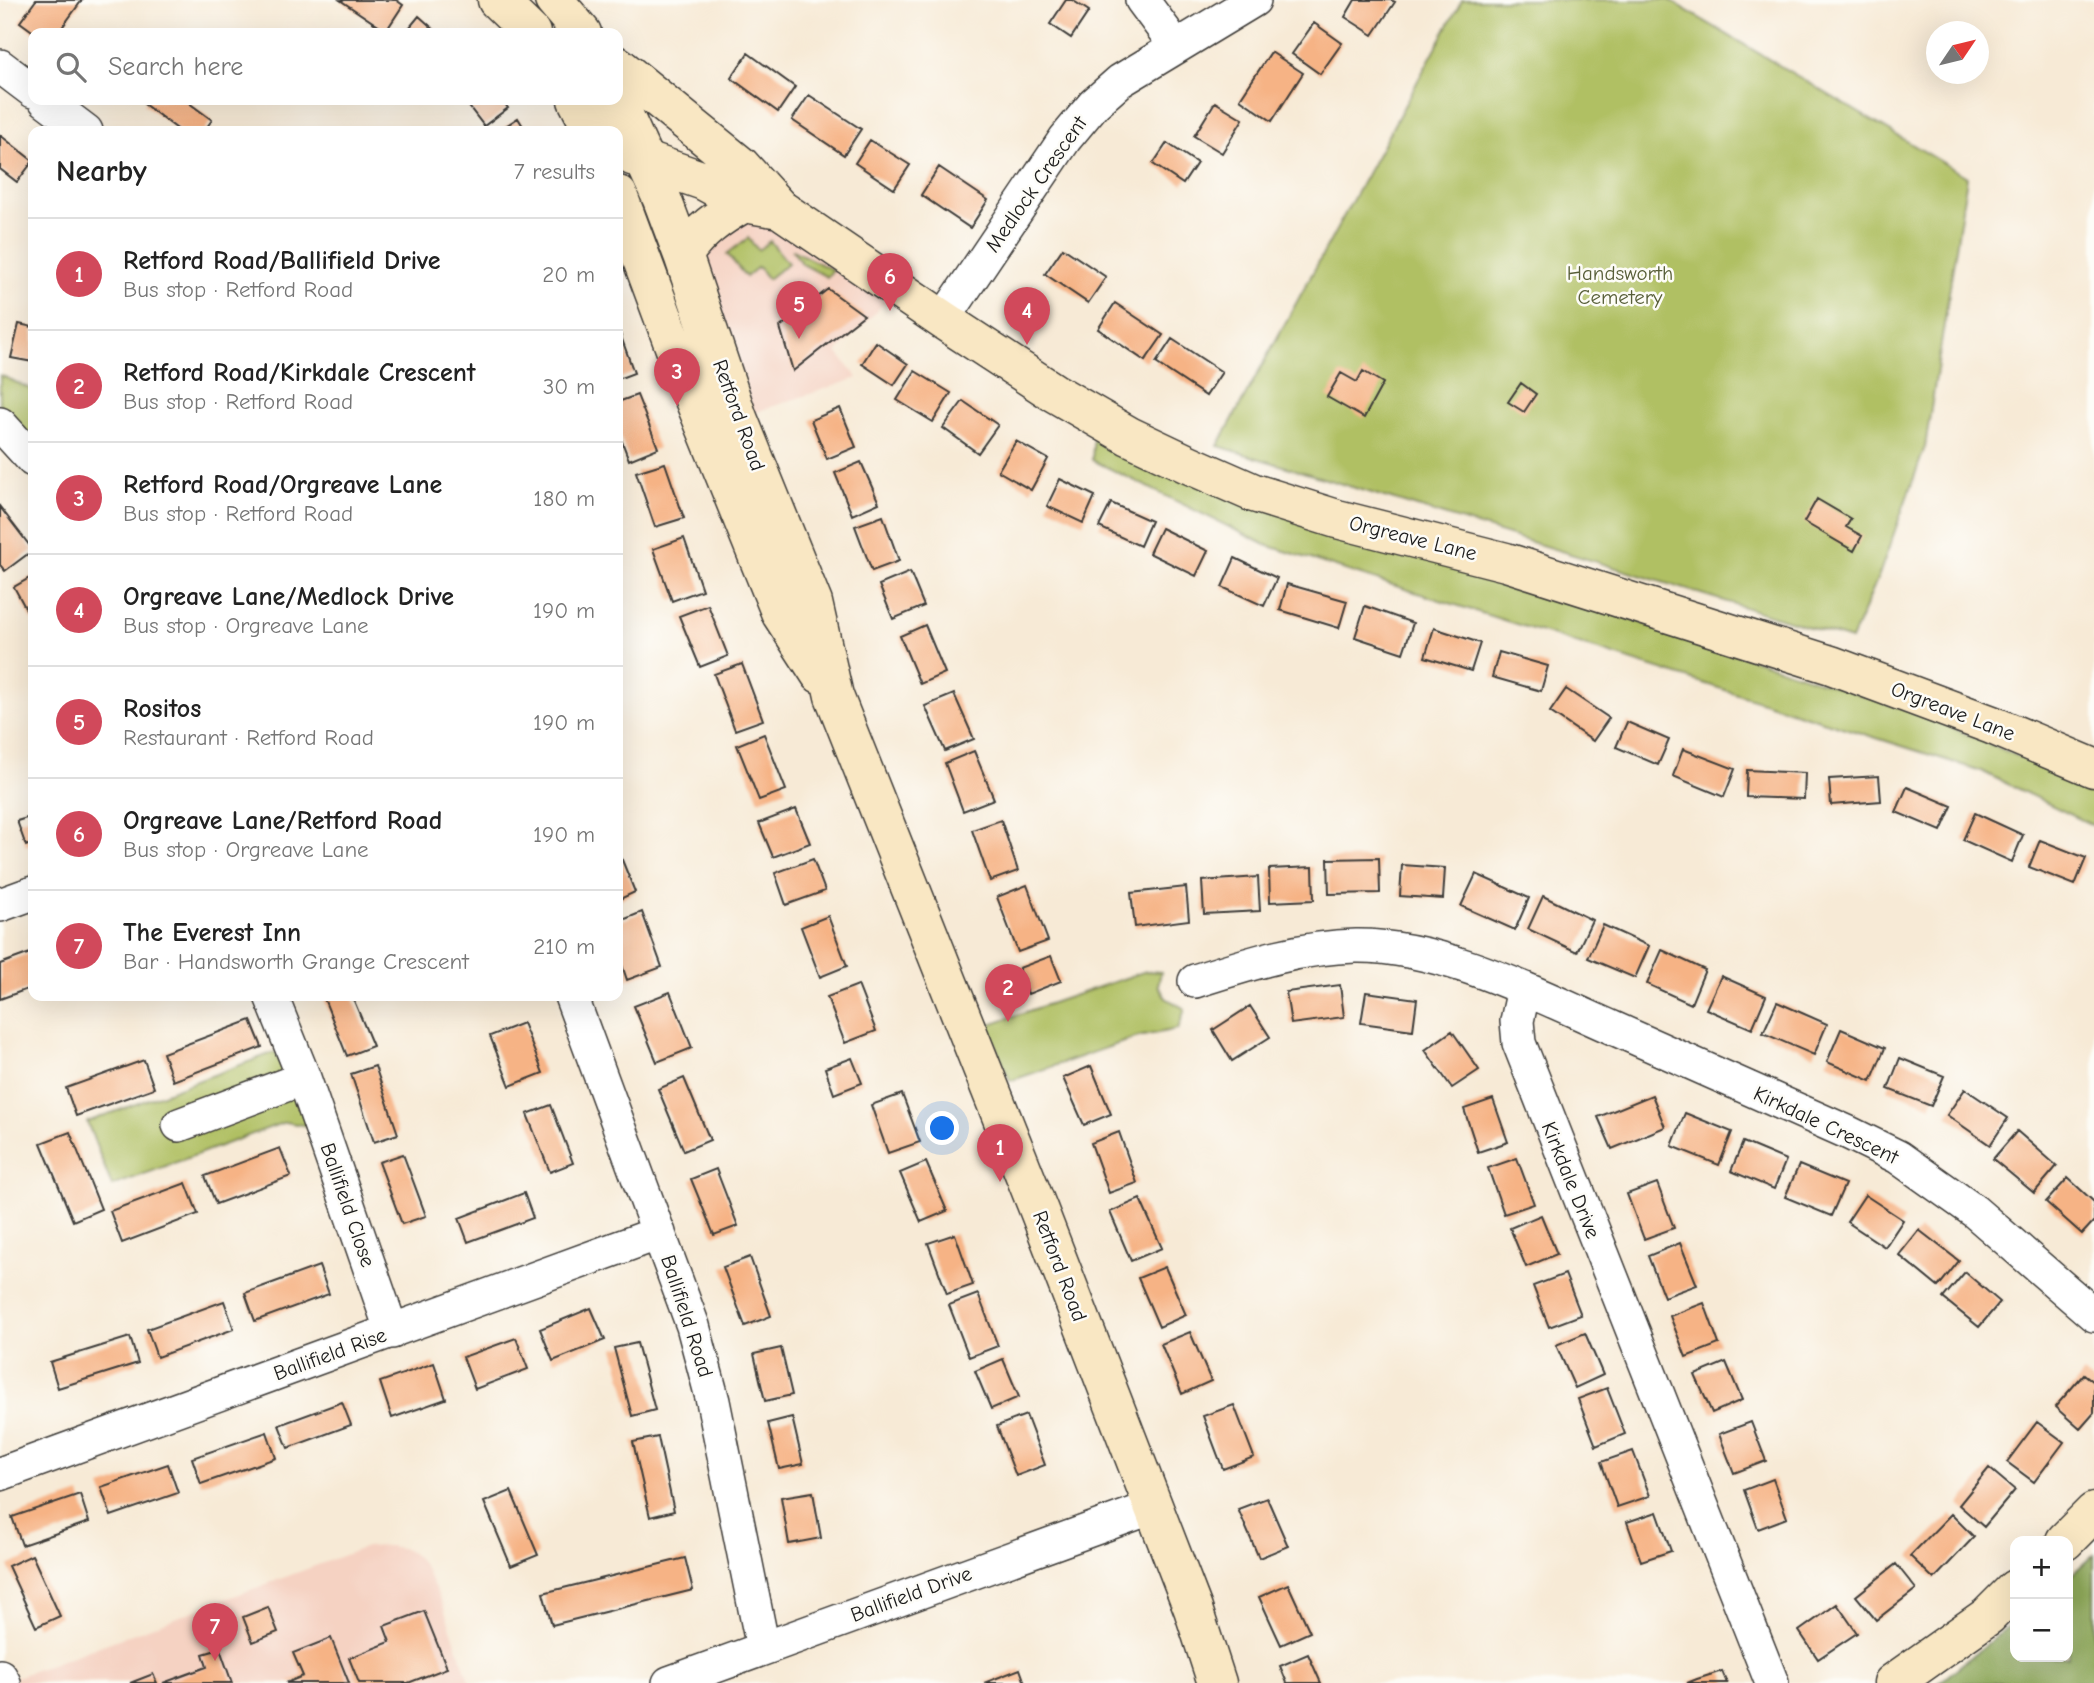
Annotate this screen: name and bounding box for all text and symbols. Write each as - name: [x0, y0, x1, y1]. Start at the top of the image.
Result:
- north arrow: [1926, 21, 1989, 84]
- search box: [28, 28, 623, 105]
- icon: search: [52, 48, 90, 86]
- text: Search here: [108, 52, 243, 82]
- street label: Medlock Crescent: [980, 111, 1092, 257]
- text: Nearby: [56, 154, 147, 189]
- text: 7 results: [514, 158, 595, 185]
- text: Retford Road/Ballifield Drive: [123, 246, 440, 276]
- pin: 6: [867, 253, 913, 311]
- text: 1: [74, 261, 84, 288]
- text: 20 m: [542, 261, 595, 288]
- park label: Handsworth Cemetery: [1567, 261, 1673, 309]
- text: Bus stop · Retford Road: [123, 276, 353, 303]
- pin: 5: [776, 281, 822, 339]
- pin: 4: [1004, 287, 1050, 345]
- pin: 3: [654, 348, 700, 406]
- street label: Retford Road: [708, 356, 770, 474]
- text: Retford Road/Kirkdale Crescent: [123, 358, 475, 388]
- text: 2: [73, 373, 85, 400]
- text: 30 m: [543, 373, 595, 400]
- text: Bus stop · Retford Road: [123, 388, 353, 415]
- text: Retford Road/Orgreave Lane: [123, 470, 442, 500]
- text: 3: [73, 485, 85, 512]
- text: 180 m: [533, 485, 595, 512]
- text: Bus stop · Retford Road: [123, 500, 353, 527]
- street label: Orgreave Lane: [1347, 511, 1479, 565]
- text: Orgreave Lane/Medlock Drive: [123, 582, 454, 612]
- text: 4: [74, 597, 84, 624]
- text: 190 m: [533, 597, 595, 624]
- text: Bus stop · Orgreave Lane: [123, 612, 369, 639]
- street label: Orgreave Lane: [1888, 676, 2018, 746]
- text: Rositos: [123, 694, 201, 724]
- text: 5: [73, 709, 85, 736]
- text: 190 m: [533, 709, 595, 736]
- text: Restaurant · Retford Road: [123, 724, 374, 751]
- text: Orgreave Lane/Retford Road: [123, 806, 442, 836]
- text: 6: [73, 821, 85, 848]
- text: 190 m: [533, 821, 595, 848]
- text: Bus stop · Orgreave Lane: [123, 836, 369, 863]
- text: The Everest Inn: [123, 918, 301, 948]
- text: 7: [74, 933, 84, 960]
- text: 210 m: [533, 933, 595, 960]
- text: Bar · Handsworth Grange Crescent: [123, 948, 469, 975]
- pin: 2: [985, 964, 1031, 1022]
- street label: Kirkdale Crescent: [1750, 1081, 1903, 1169]
- your location: [925, 1111, 959, 1145]
- street label: Kirkdale Drive: [1537, 1118, 1605, 1242]
- pin: 1: [977, 1124, 1023, 1182]
- street label: Ballifield Close: [316, 1140, 380, 1270]
- street label: Retford Road: [1028, 1207, 1092, 1325]
- street label: Ballifield Road: [656, 1252, 718, 1380]
- street label: Ballifield Rise: [270, 1323, 390, 1385]
- map controls: [2010, 1536, 2073, 1662]
- button: +: [2010, 1536, 2073, 1599]
- street label: Ballifield Drive: [847, 1561, 975, 1627]
- button: −: [2010, 1599, 2073, 1662]
- pin: 7: [192, 1603, 238, 1661]

